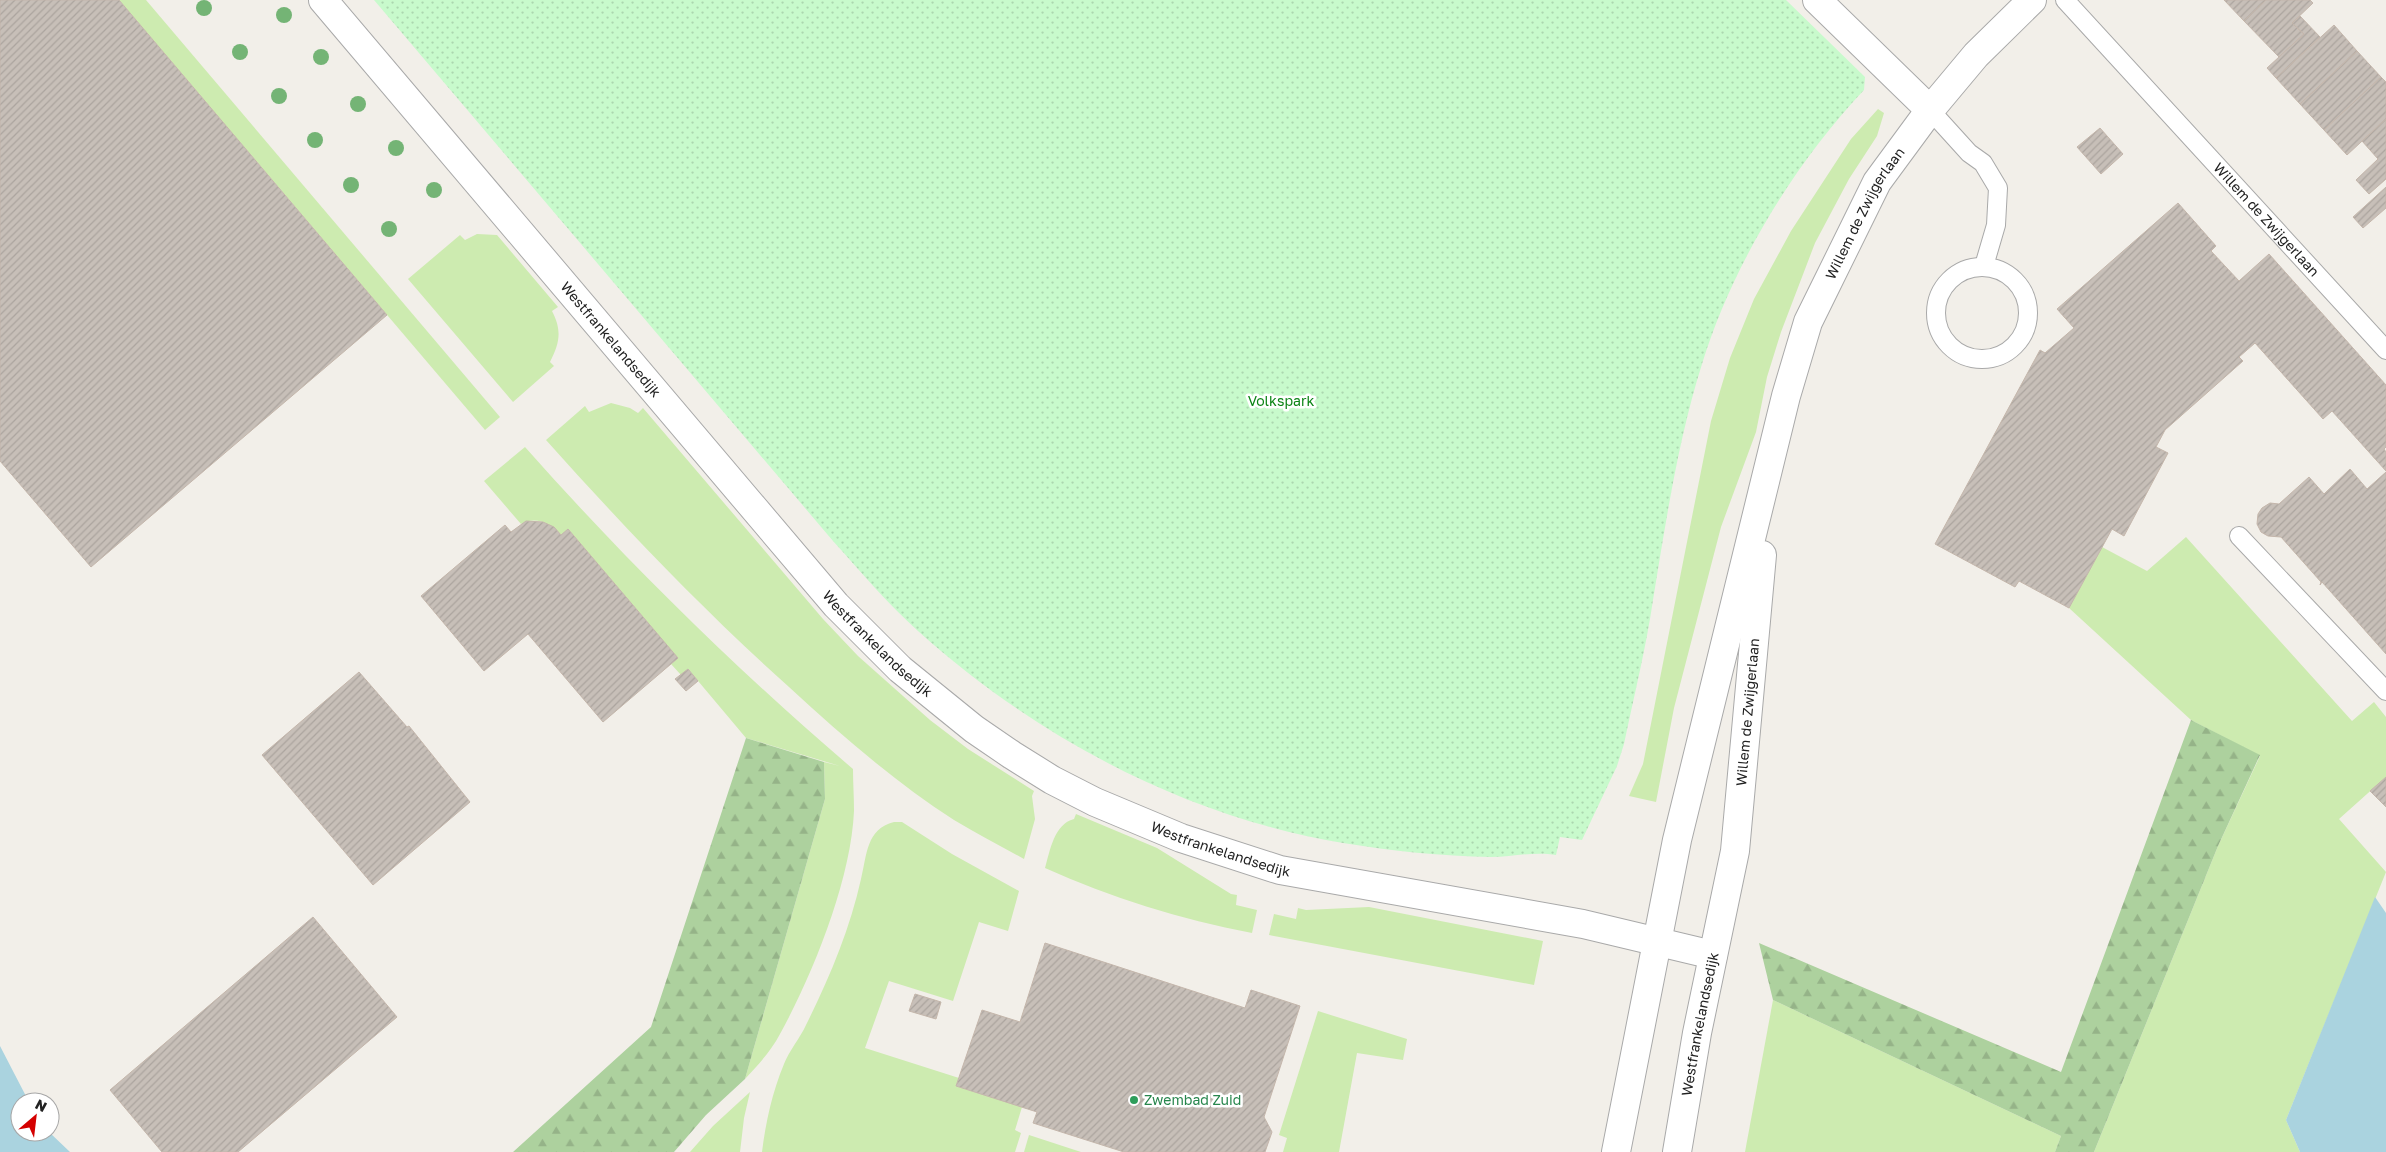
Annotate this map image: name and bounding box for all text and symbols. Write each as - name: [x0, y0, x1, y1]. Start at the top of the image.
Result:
- street label: Willem de Zwijgerlaan: [1821, 144, 1908, 282]
- street label: Willem de Zwijgerlaan: [2210, 159, 2323, 280]
- street label: Westfrankelandsedijk: [557, 278, 665, 400]
- park label: Volkspark: [1248, 392, 1314, 409]
- street label: Westfrankelandsedijk: [819, 587, 936, 700]
- street label: Willem de Zwijgerlaan: [1732, 637, 1762, 787]
- street label: Westfrankelandsedijk: [1149, 817, 1292, 880]
- street label: Westfrankelandsedijk: [1678, 950, 1722, 1097]
- place label: Zwembad Zuid: [1144, 1091, 1241, 1108]
- north arrow: [10, 1092, 60, 1142]
- marker: Zwembad Zuid: [1128, 1094, 1140, 1106]
- text: N: [33, 1095, 50, 1115]

